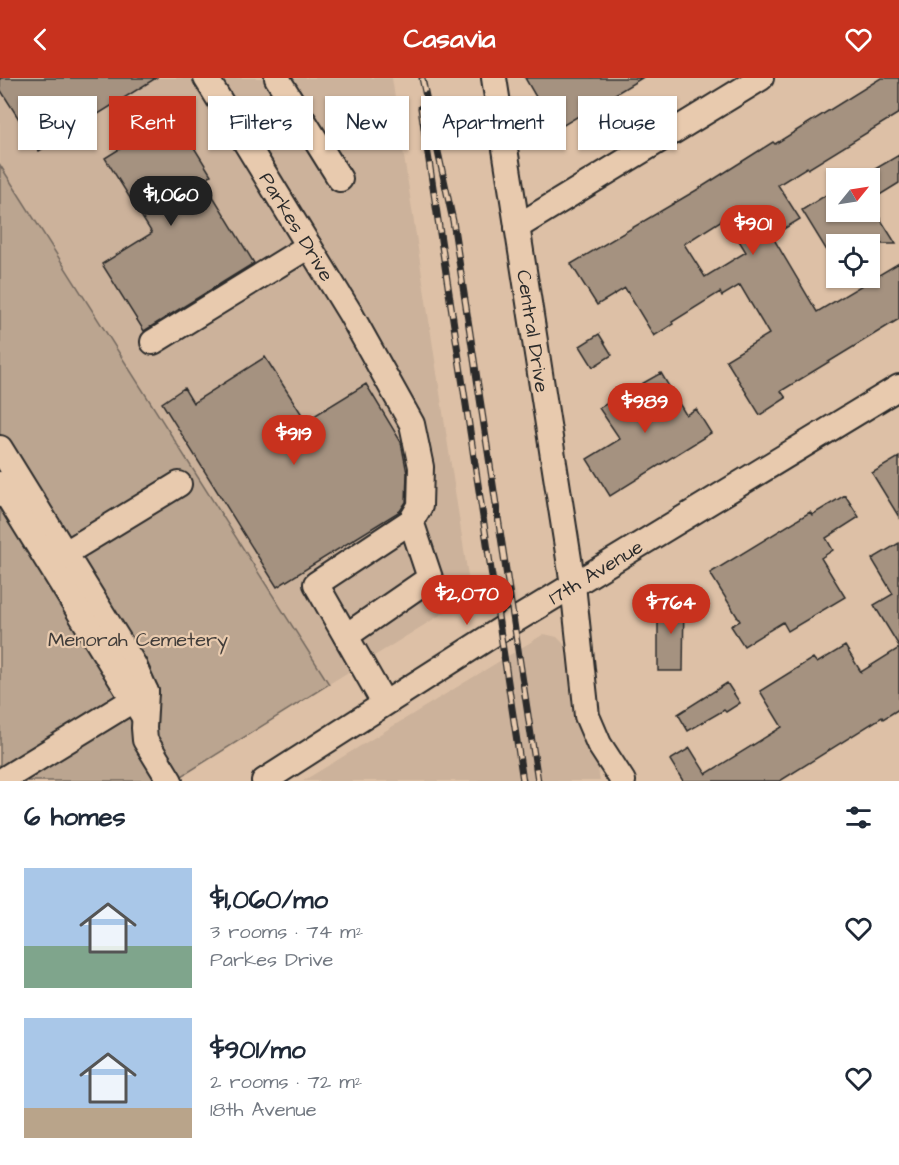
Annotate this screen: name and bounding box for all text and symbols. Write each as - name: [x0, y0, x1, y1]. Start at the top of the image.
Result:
- text: Casavia: [404, 20, 495, 58]
- icon: back: [24, 23, 57, 56]
- icon: heart: [842, 23, 875, 56]
- chip: Buy: [18, 96, 97, 150]
- chip: Rent: [109, 96, 196, 150]
- chip: Filters: [208, 96, 313, 150]
- chip: New: [325, 96, 409, 150]
- chip: Apartment: [421, 96, 566, 150]
- chip: House: [578, 96, 677, 150]
- street label: Parkes Drive: [252, 167, 340, 287]
- north arrow: [826, 168, 880, 222]
- map controls: [826, 168, 880, 288]
- pin: $1,060: [122, 176, 220, 227]
- text: $1,060: [143, 181, 199, 209]
- pin: $901: [717, 205, 789, 256]
- text: $901: [734, 210, 772, 238]
- button: locate: [826, 234, 880, 288]
- street label: Central Drive: [509, 268, 556, 395]
- pin: $989: [609, 383, 681, 434]
- text: $989: [622, 388, 668, 416]
- pin: $919: [258, 415, 330, 466]
- text: $919: [276, 420, 312, 448]
- street label: 17th Avenue: [543, 533, 649, 612]
- pin: $2,070: [418, 575, 516, 626]
- text: $2,070: [435, 580, 499, 608]
- pin: $764: [635, 584, 707, 635]
- text: $764: [646, 589, 696, 617]
- park label: Menorah Cemetery: [48, 626, 228, 655]
- text: 6 homes: [24, 799, 126, 835]
- icon: filters: [842, 801, 875, 834]
- text: $1,060/mo: [210, 882, 328, 918]
- icon: home: [72, 892, 144, 964]
- icon: heart: [842, 912, 875, 945]
- text: 3 rooms · 74 m²: [210, 918, 363, 946]
- text: Parkes Drive: [210, 946, 333, 974]
- text: $901/mo: [210, 1032, 306, 1068]
- icon: home: [72, 1042, 144, 1114]
- icon: heart: [842, 1062, 875, 1095]
- text: 2 rooms · 72 m²: [210, 1068, 362, 1096]
- text: 18th Avenue: [210, 1096, 317, 1124]

